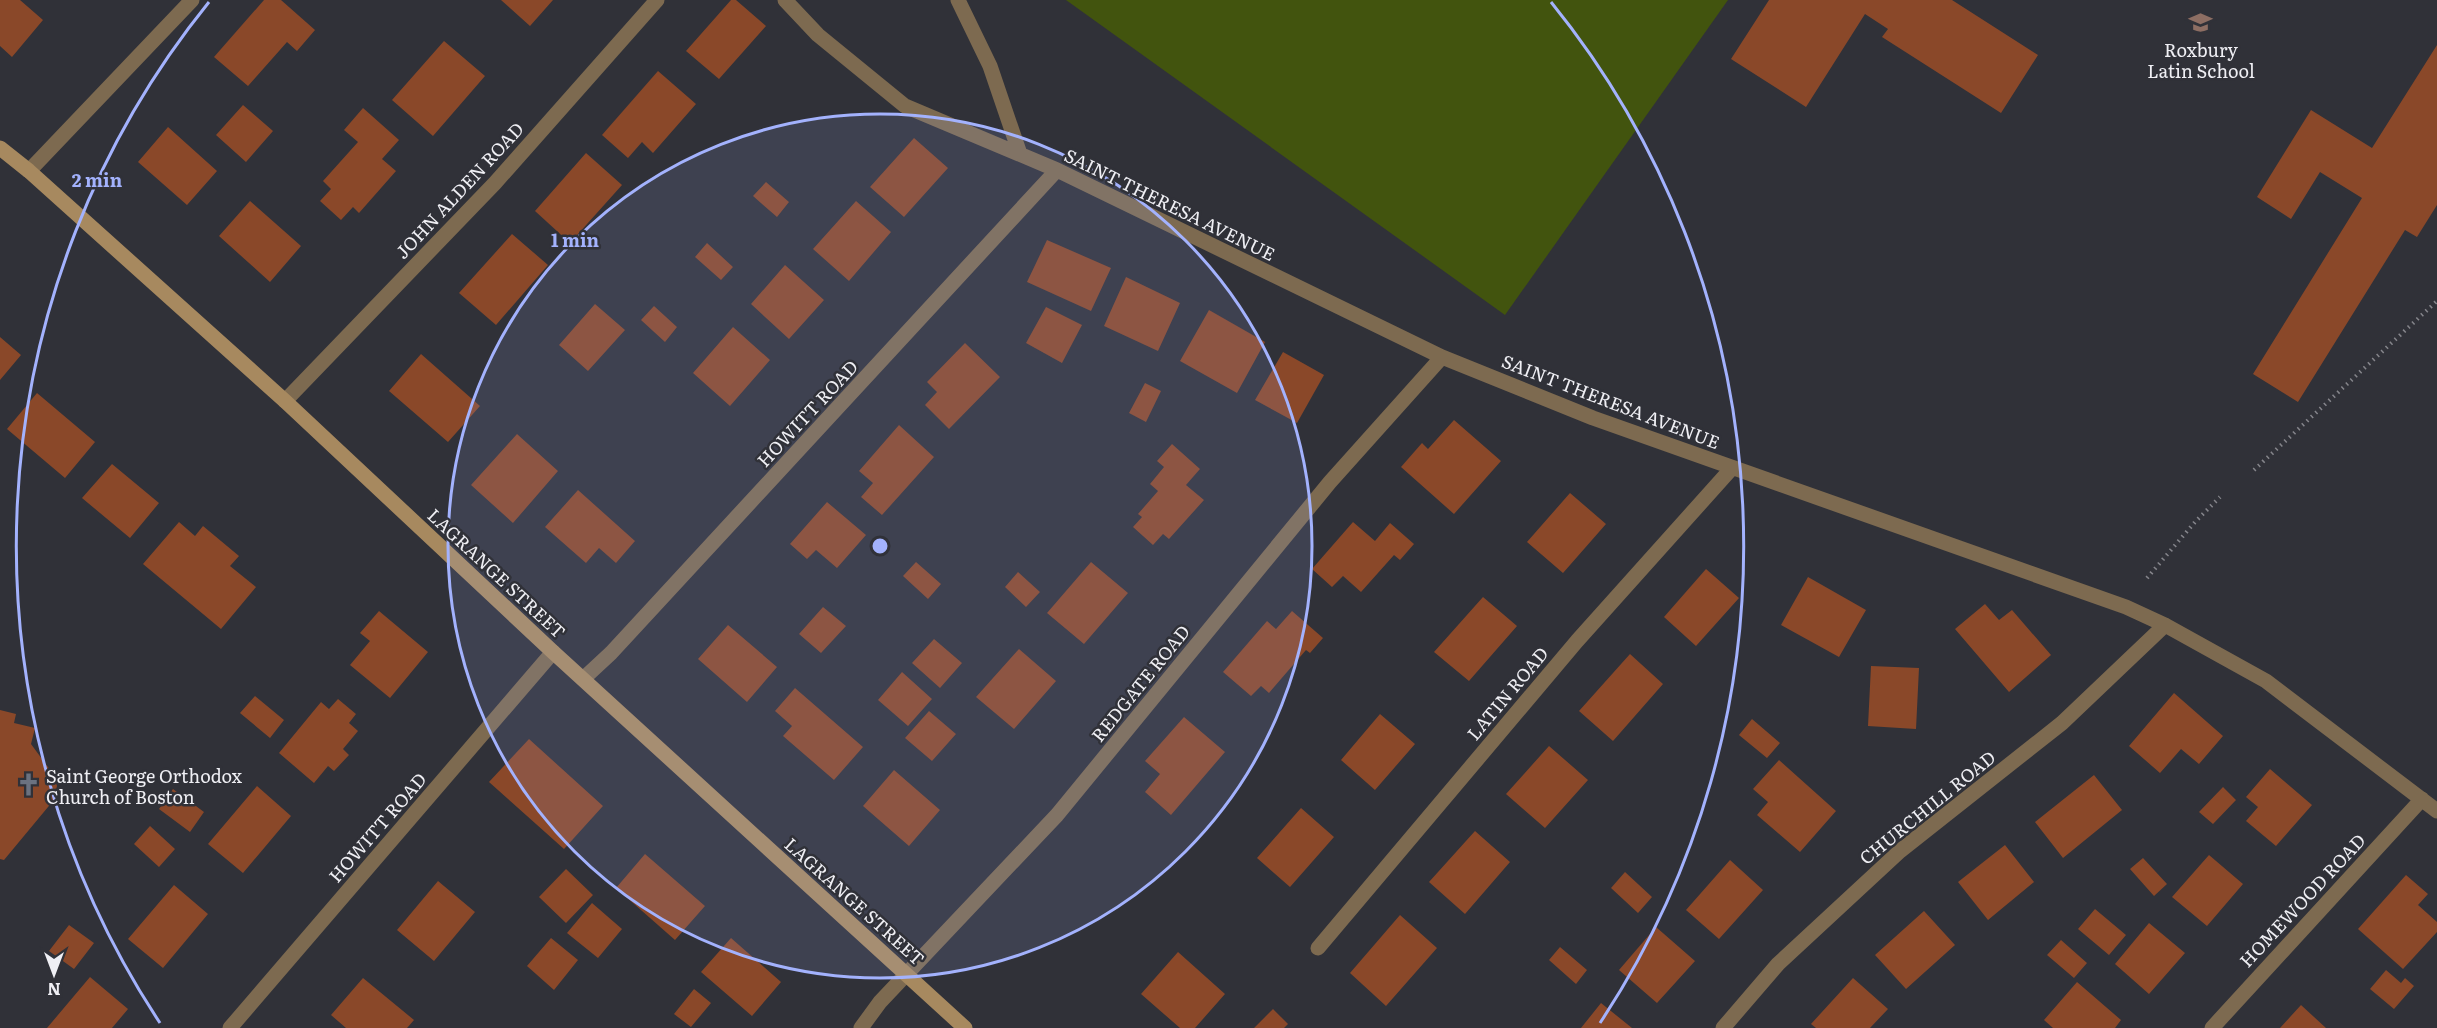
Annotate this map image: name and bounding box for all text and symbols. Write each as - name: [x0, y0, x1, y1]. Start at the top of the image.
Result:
- school or university icon: Roxbury Latin School: [2188, 10, 2214, 36]
- place label: Roxbury Latin School: [2147, 36, 2255, 84]
- street label: JOHN ALDEN ROAD: [388, 116, 530, 264]
- street label: SAINT THERESA AVENUE: [1060, 141, 1280, 267]
- text: 2 min: [72, 166, 123, 193]
- text: 1 min: [551, 226, 600, 253]
- street label: SAINT THERESA AVENUE: [1498, 347, 1724, 455]
- street label: HOWITT ROAD: [750, 353, 864, 473]
- street label: LAGRANGE STREET: [422, 502, 572, 644]
- centre of rings: [870, 536, 890, 556]
- street label: REDGATE ROAD: [1084, 619, 1196, 747]
- street label: LATIN ROAD: [1460, 641, 1554, 745]
- street label: CHURCHILL ROAD: [1853, 743, 2001, 871]
- place label: Saint George Orthodox Church of Boston: [46, 762, 243, 810]
- street label: HOWITT ROAD: [322, 766, 432, 888]
- church icon: Saint George Orthodox Church of Boston: [15, 772, 41, 798]
- street label: HOMEWOOD ROAD: [2233, 827, 2371, 973]
- street label: LAGRANGE STREET: [779, 831, 931, 971]
- north arrow: [24, 944, 84, 1004]
- text: N: [47, 978, 61, 1002]

